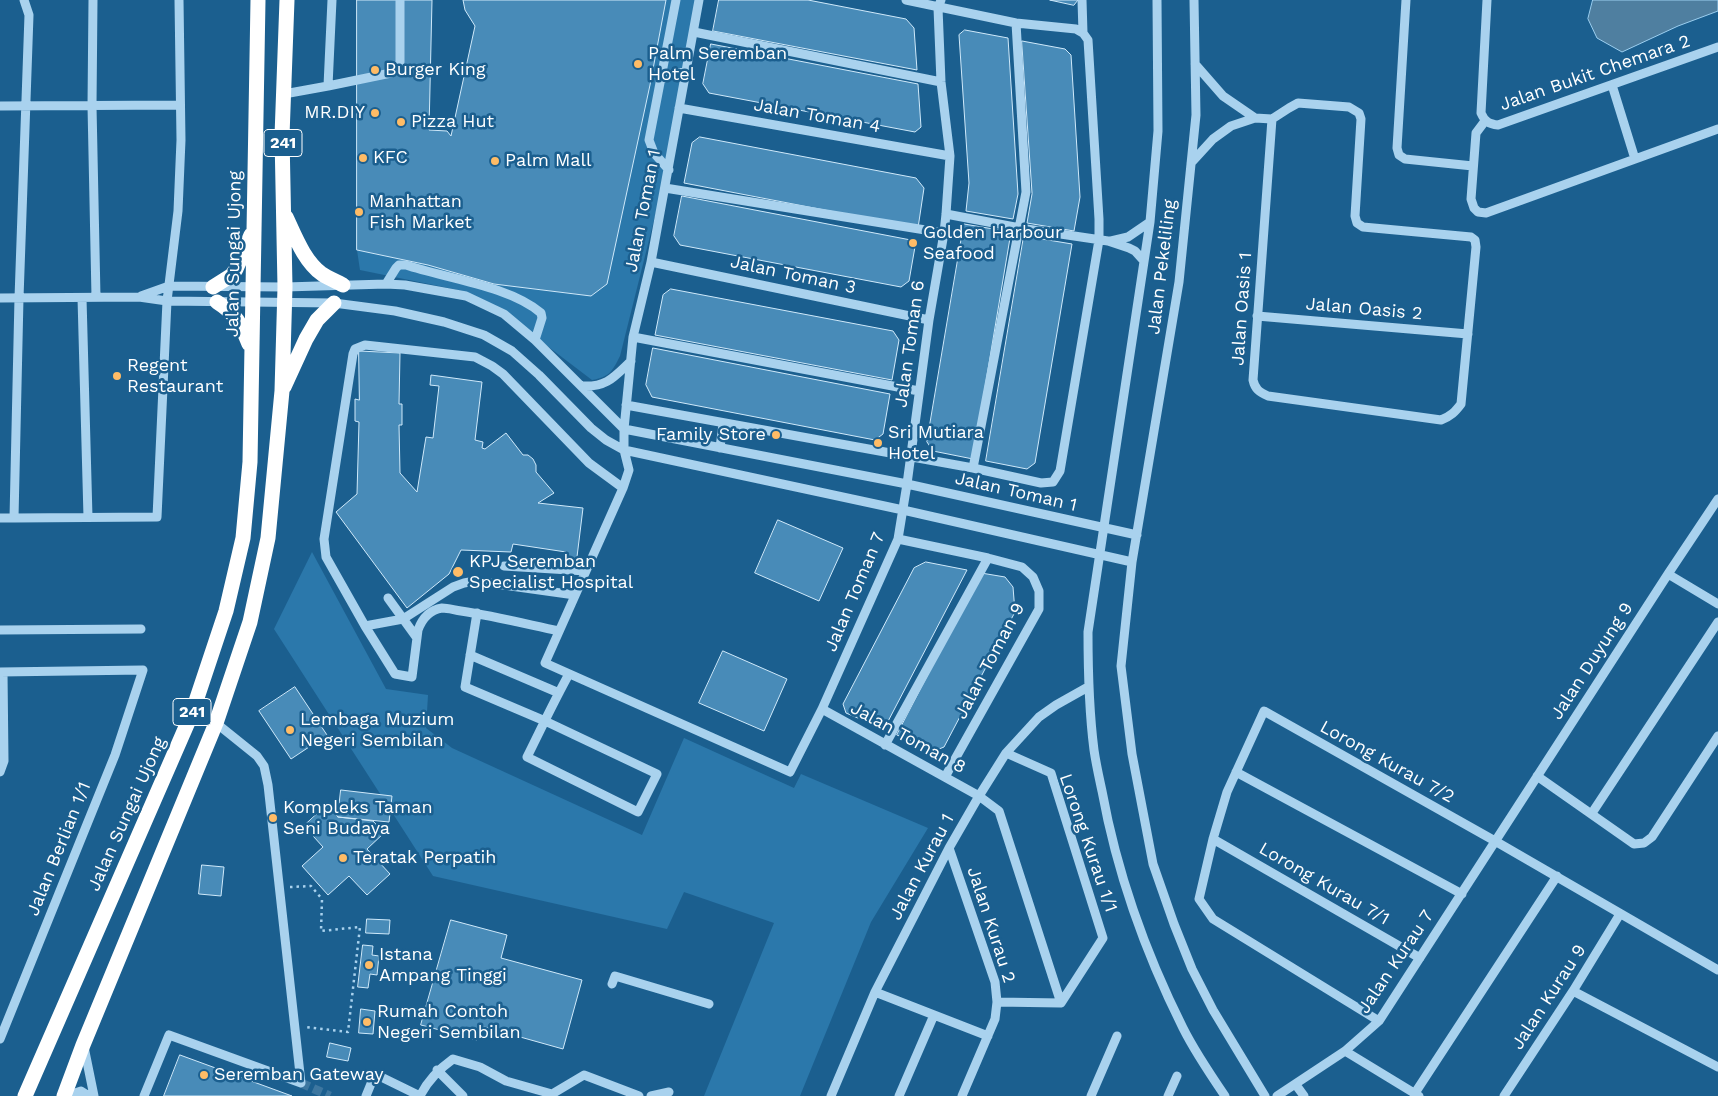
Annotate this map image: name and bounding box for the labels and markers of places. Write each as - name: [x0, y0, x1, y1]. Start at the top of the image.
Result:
- place label: Palm Seremban Hotel: [648, 43, 787, 86]
- marker: Palm Seremban Hotel: [632, 58, 644, 70]
- place label: Burger King: [385, 59, 486, 81]
- marker: Burger King: [369, 64, 381, 76]
- place label: MR.DIY: [304, 102, 365, 124]
- marker: MR.DIY: [369, 107, 381, 119]
- place label: Pizza Hut: [411, 111, 494, 133]
- marker: Pizza Hut: [395, 116, 407, 128]
- place label: KFC: [373, 147, 408, 169]
- place label: Palm Mall: [505, 150, 591, 172]
- marker: KFC: [357, 152, 369, 164]
- marker: Palm Mall: [489, 155, 501, 167]
- place label: Manhattan Fish Market: [369, 191, 472, 233]
- marker: Manhattan Fish Market: [353, 206, 365, 218]
- place label: Golden Harbour Seafood: [923, 222, 1062, 264]
- marker: Golden Harbour Seafood: [907, 237, 919, 249]
- place label: Regent Restaurant: [127, 355, 223, 398]
- marker: Regent Restaurant: [111, 370, 123, 382]
- place label: Sri Mutiara Hotel: [888, 422, 984, 464]
- place label: Family Store: [656, 424, 766, 446]
- marker: Family Store: [770, 429, 782, 441]
- marker: Sri Mutiara Hotel: [872, 437, 884, 449]
- place label: KPJ Seremban Specialist Hospital: [469, 551, 633, 594]
- marker: KPJ Seremban Specialist Hospital: [451, 565, 465, 579]
- place label: Lembaga Muzium Negeri Sembilan: [300, 709, 454, 752]
- marker: Lembaga Muzium Negeri Sembilan: [284, 724, 296, 736]
- place label: Kompleks Taman Seni Budaya: [283, 797, 433, 840]
- marker: Kompleks Taman Seni Budaya: [267, 812, 279, 824]
- place label: Teratak Perpatih: [353, 847, 496, 869]
- marker: Teratak Perpatih: [337, 852, 349, 864]
- place label: Istana Ampang Tinggi: [379, 944, 507, 986]
- marker: Istana Ampang Tinggi: [363, 959, 375, 971]
- place label: Rumah Contoh Negeri Sembilan: [377, 1001, 521, 1044]
- marker: Rumah Contoh Negeri Sembilan: [361, 1016, 373, 1028]
- place label: Seremban Gateway: [214, 1064, 384, 1086]
- marker: Seremban Gateway: [198, 1069, 210, 1081]

